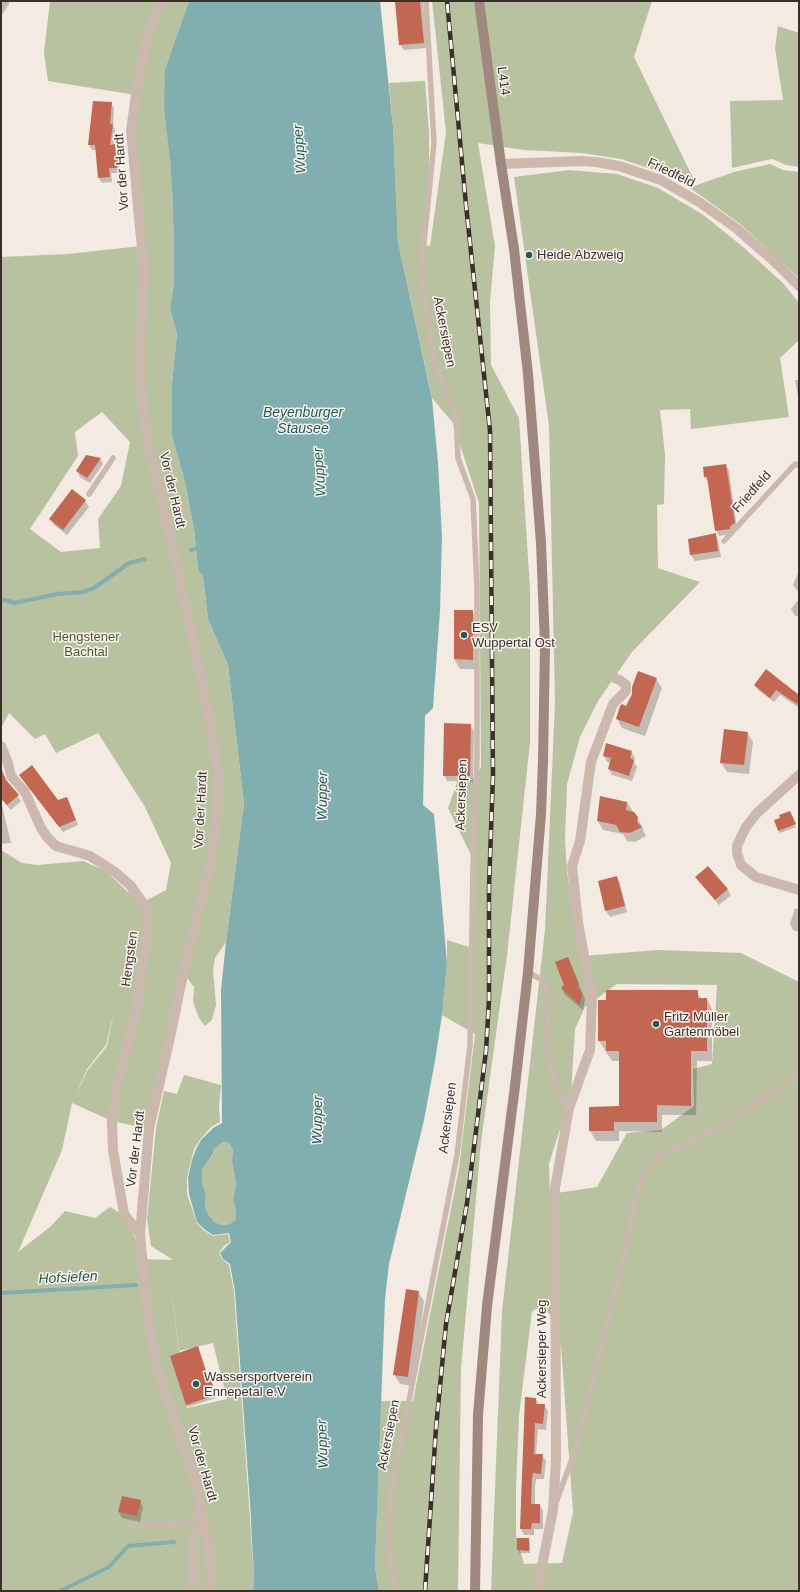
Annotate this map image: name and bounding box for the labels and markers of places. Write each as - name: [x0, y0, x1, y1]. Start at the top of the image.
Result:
- place label: Heide Abzweig: [537, 247, 624, 263]
- marker: Heide Abzweig: [524, 250, 534, 260]
- place label: ESV Wuppertal Ost: [472, 620, 555, 651]
- marker: ESV Wuppertal Ost: [459, 630, 469, 640]
- place label: Fritz Müller Gartenmöbel: [664, 1009, 739, 1040]
- marker: Fritz Müller Gartenmöbel: [651, 1019, 661, 1029]
- place label: Wassersportverein Ennepetal e.V: [204, 1369, 312, 1400]
- marker: Wassersportverein Ennepetal e.V: [191, 1379, 201, 1389]

